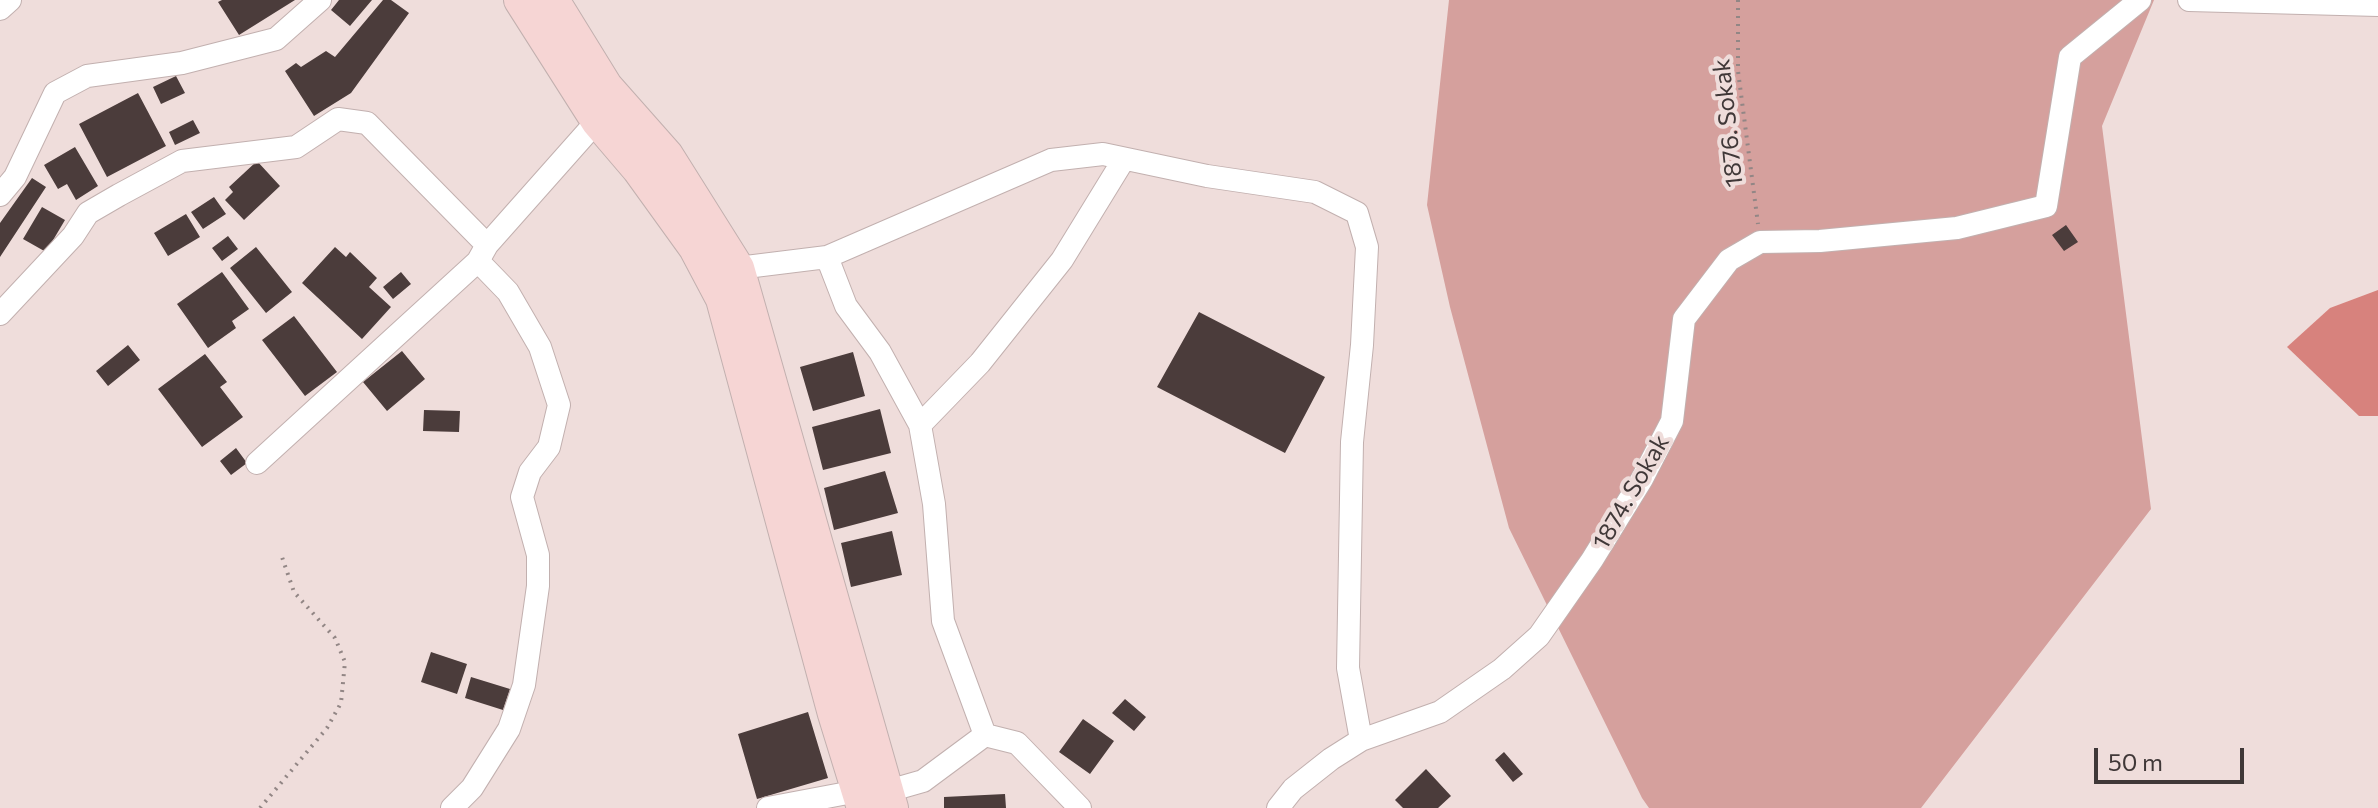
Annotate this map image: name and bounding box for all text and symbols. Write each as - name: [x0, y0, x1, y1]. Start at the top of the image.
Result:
- street label: 1876. Sokak: [1707, 57, 1749, 189]
- street label: 1874. Sokak: [1587, 430, 1675, 554]
- scale bar: [2098, 732, 2248, 782]
- text: 50 m: [2108, 747, 2163, 776]

